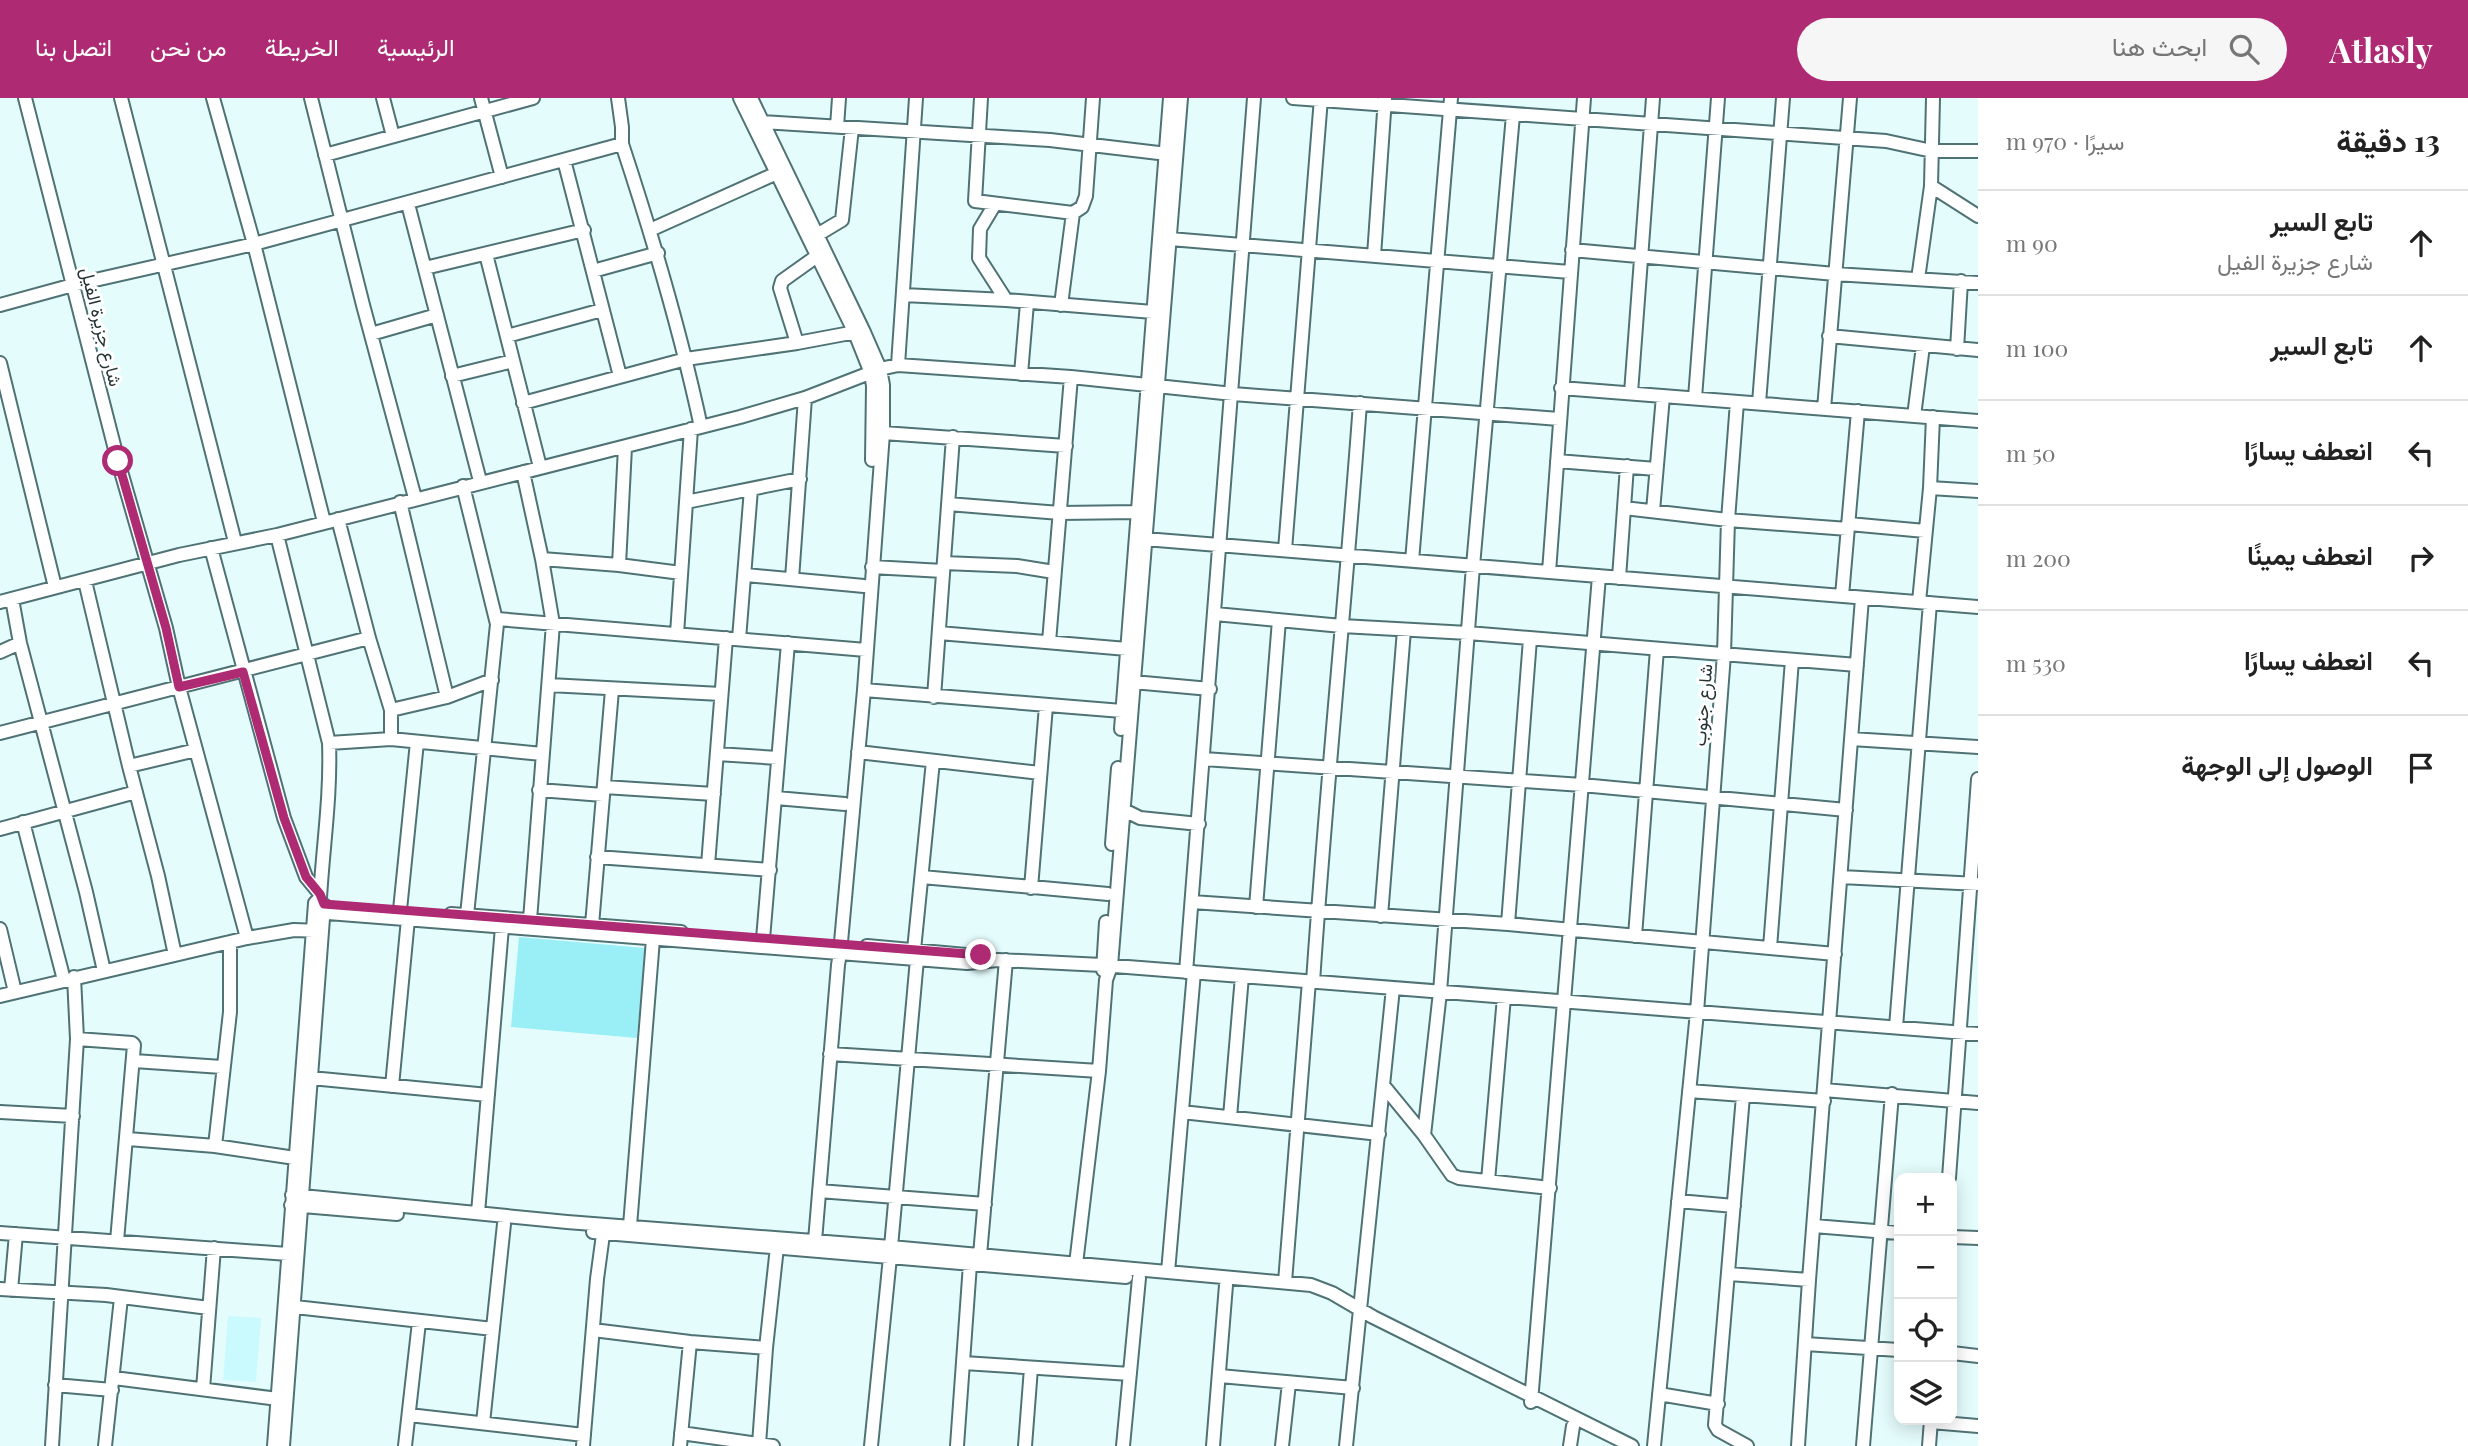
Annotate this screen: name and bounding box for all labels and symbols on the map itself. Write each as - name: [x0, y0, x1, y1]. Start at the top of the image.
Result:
- street label: شارع جزيرة الفيل: [75, 265, 128, 389]
- route start: [102, 445, 133, 476]
- street label: شارع جنوب: [1686, 663, 1719, 747]
- route end: [965, 939, 996, 970]

